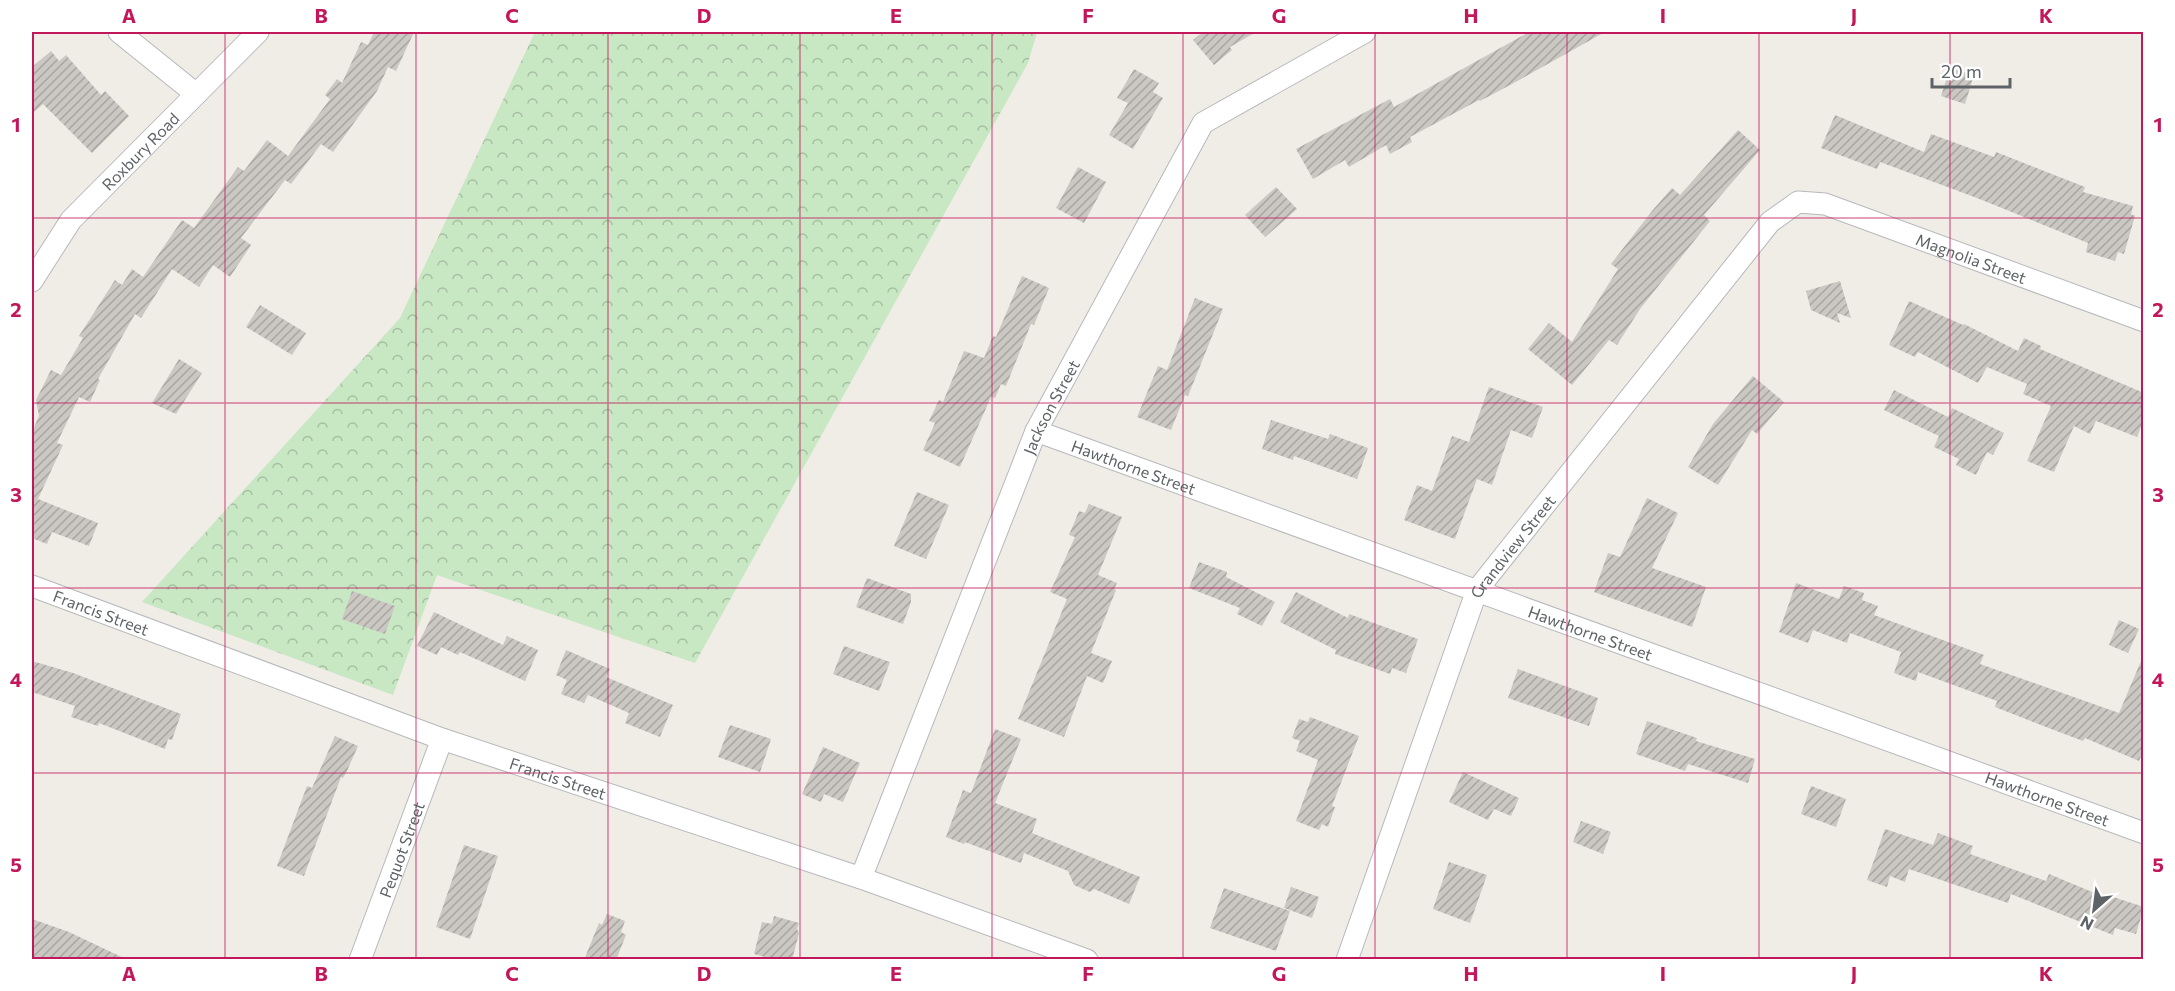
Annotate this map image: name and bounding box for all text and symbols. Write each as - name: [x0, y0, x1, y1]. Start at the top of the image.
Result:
- text: A: [122, 3, 136, 27]
- text: B: [314, 3, 328, 27]
- text: C: [505, 3, 519, 27]
- text: D: [697, 3, 711, 27]
- text: E: [890, 3, 902, 27]
- text: F: [1082, 3, 1094, 27]
- text: G: [1272, 3, 1286, 27]
- text: H: [1464, 3, 1479, 27]
- text: I: [1660, 3, 1666, 27]
- text: J: [1851, 3, 1857, 27]
- text: K: [2039, 3, 2053, 27]
- scale bar: [1932, 51, 2010, 89]
- text: 20 m: [1941, 60, 1982, 82]
- street label: Roxbury Road: [97, 108, 182, 193]
- text: 1: [11, 112, 21, 136]
- text: 1: [2153, 112, 2163, 136]
- street label: Magnolia Street: [1914, 229, 2029, 287]
- text: 2: [10, 297, 22, 321]
- text: 2: [2152, 297, 2164, 321]
- street label: Jackson Street: [1018, 356, 1083, 457]
- street label: Hawthorne Street: [1069, 435, 1199, 498]
- text: 3: [10, 482, 22, 506]
- text: 3: [2152, 482, 2164, 506]
- street label: Grandview Street: [1466, 491, 1559, 600]
- street label: Francis Street: [51, 585, 152, 638]
- street label: Hawthorne Street: [1526, 601, 1656, 664]
- text: 4: [10, 667, 22, 691]
- text: 4: [2152, 667, 2164, 691]
- street label: Francis Street: [508, 753, 609, 802]
- street label: Hawthorne Street: [1983, 767, 2113, 829]
- street label: Pequot Street: [375, 798, 428, 900]
- text: 5: [10, 852, 22, 876]
- text: 5: [2152, 852, 2164, 876]
- north arrow: [2064, 880, 2124, 940]
- text: N: [2077, 912, 2096, 935]
- text: A: [122, 961, 136, 985]
- text: B: [314, 961, 328, 985]
- text: C: [505, 961, 519, 985]
- text: D: [697, 961, 711, 985]
- text: E: [890, 961, 902, 985]
- text: F: [1082, 961, 1094, 985]
- text: G: [1272, 961, 1286, 985]
- text: H: [1464, 961, 1479, 985]
- text: I: [1660, 961, 1666, 985]
- text: J: [1851, 961, 1857, 985]
- text: K: [2039, 961, 2053, 985]

